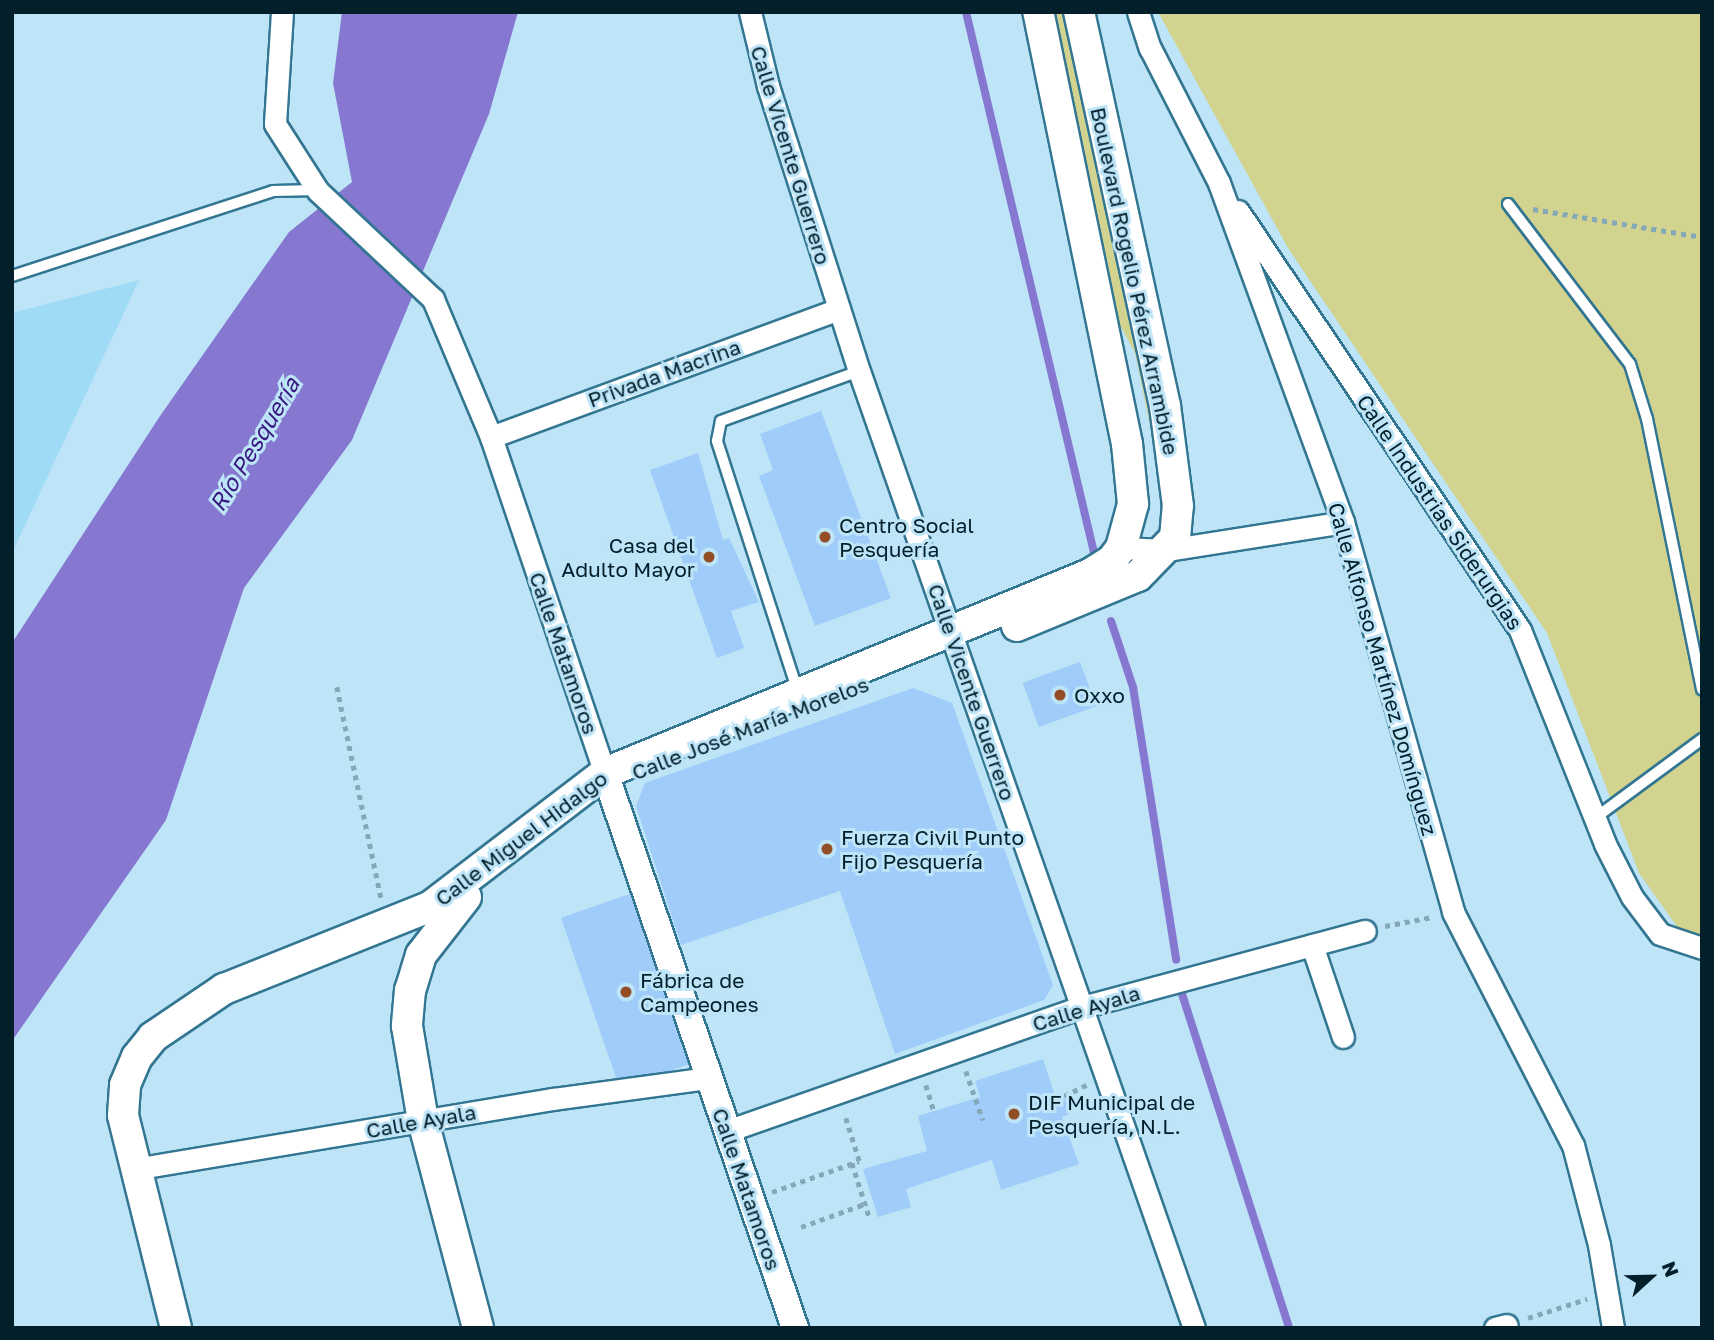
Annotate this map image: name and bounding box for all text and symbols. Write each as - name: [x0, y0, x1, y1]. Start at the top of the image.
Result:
- street label: Calle Vicente Guerrero: [746, 43, 836, 267]
- street label: Boulevard Rogelio Pérez Arrambide: [1086, 105, 1184, 457]
- street label: Privada Macrina: [584, 334, 744, 412]
- water label: Río Pesquería: [203, 372, 305, 516]
- street label: Calle Industrias Siderurgias: [1352, 390, 1528, 634]
- street label: Calle Alfonso Martínez Domínguez: [1323, 500, 1443, 838]
- place label: Centro Social Pesquería: [839, 512, 974, 562]
- marker: Centro Social Pesquería: [817, 529, 833, 545]
- place label: Casa del Adulto Mayor: [561, 532, 695, 582]
- marker: Casa del Adulto Mayor: [701, 549, 717, 565]
- street label: Calle Matamoros: [524, 569, 604, 737]
- street label: Calle Vicente Guerrero: [923, 580, 1021, 804]
- street label: Calle José María Morelos: [628, 671, 872, 785]
- place label: Oxxo: [1074, 682, 1125, 708]
- marker: Oxxo: [1052, 687, 1068, 703]
- street label: Calle Miguel Hidalgo: [430, 765, 612, 911]
- place label: Fuerza Civil Punto Fijo Pesquería: [841, 824, 1024, 874]
- marker: Fuerza Civil Punto Fijo Pesquería: [819, 841, 835, 857]
- place label: Fábrica de Campeones: [640, 967, 759, 1017]
- street label: Calle Ayala: [1029, 980, 1143, 1036]
- marker: Fábrica de Campeones: [618, 984, 634, 1000]
- place label: DIF Municipal de Pesquería, N.L.: [1028, 1089, 1195, 1139]
- street label: Calle Ayala: [364, 1099, 478, 1143]
- street label: Calle Matamoros: [707, 1105, 787, 1273]
- marker: DIF Municipal de Pesquería, N.L.: [1006, 1106, 1022, 1122]
- north arrow: [1616, 1242, 1686, 1312]
- text: N: [1658, 1258, 1684, 1280]

